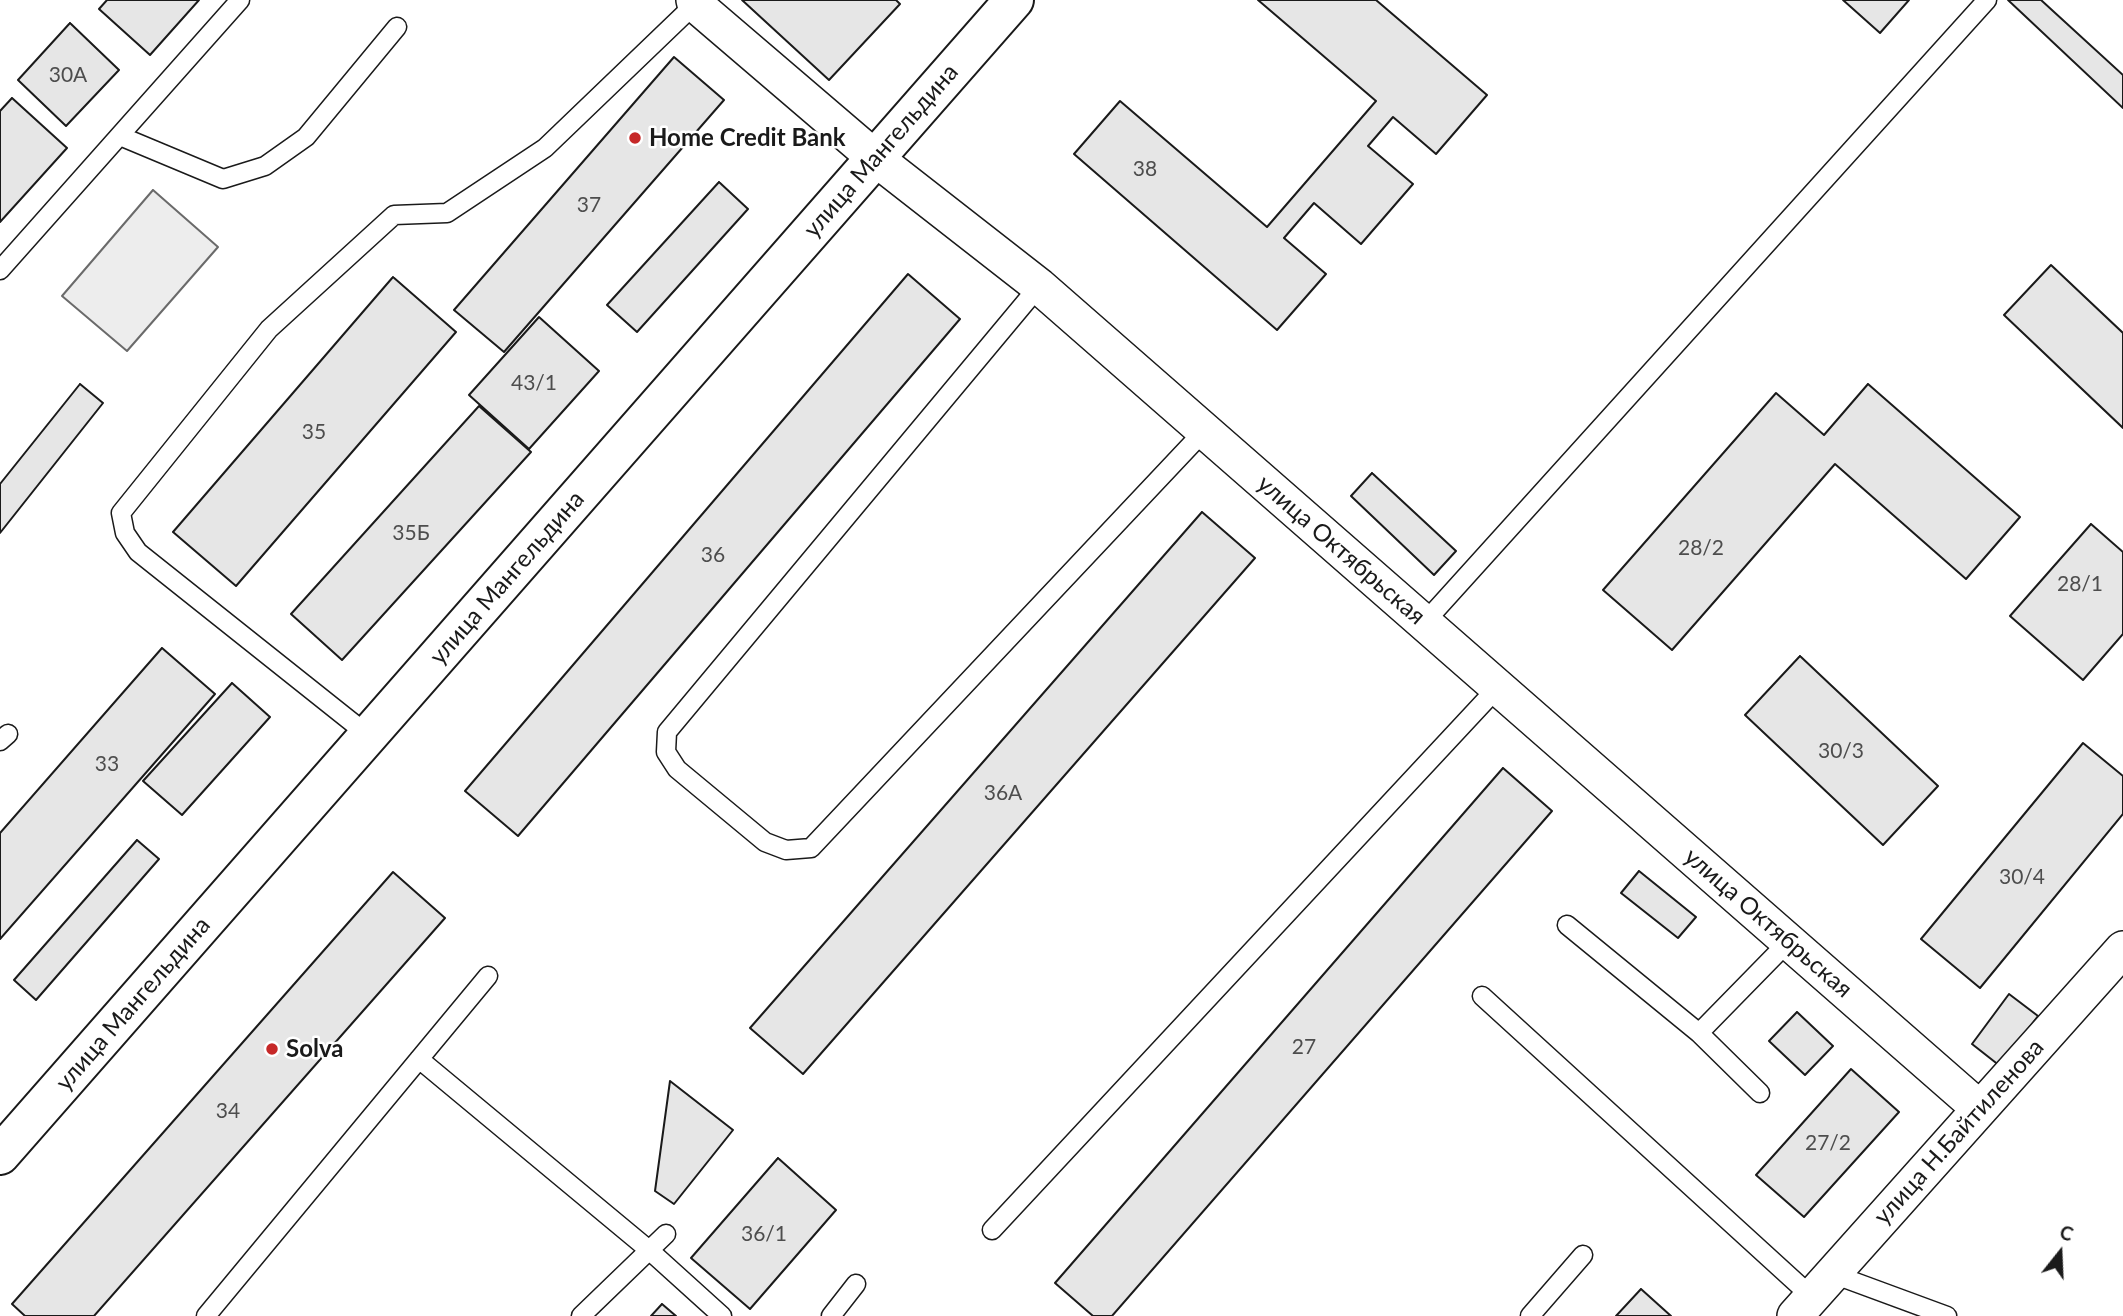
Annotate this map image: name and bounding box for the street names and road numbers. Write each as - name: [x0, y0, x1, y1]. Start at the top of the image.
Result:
- street label: улица Мангельдина: [798, 58, 964, 244]
- street label: улица Октябрьская: [1251, 469, 1431, 631]
- street label: улица Мангельдина: [424, 485, 590, 671]
- street label: улица Октябрьская: [1678, 842, 1858, 1004]
- street label: улица Мангельдина: [50, 911, 216, 1097]
- street label: улица Н.Байтиленова: [1868, 1033, 2050, 1231]

